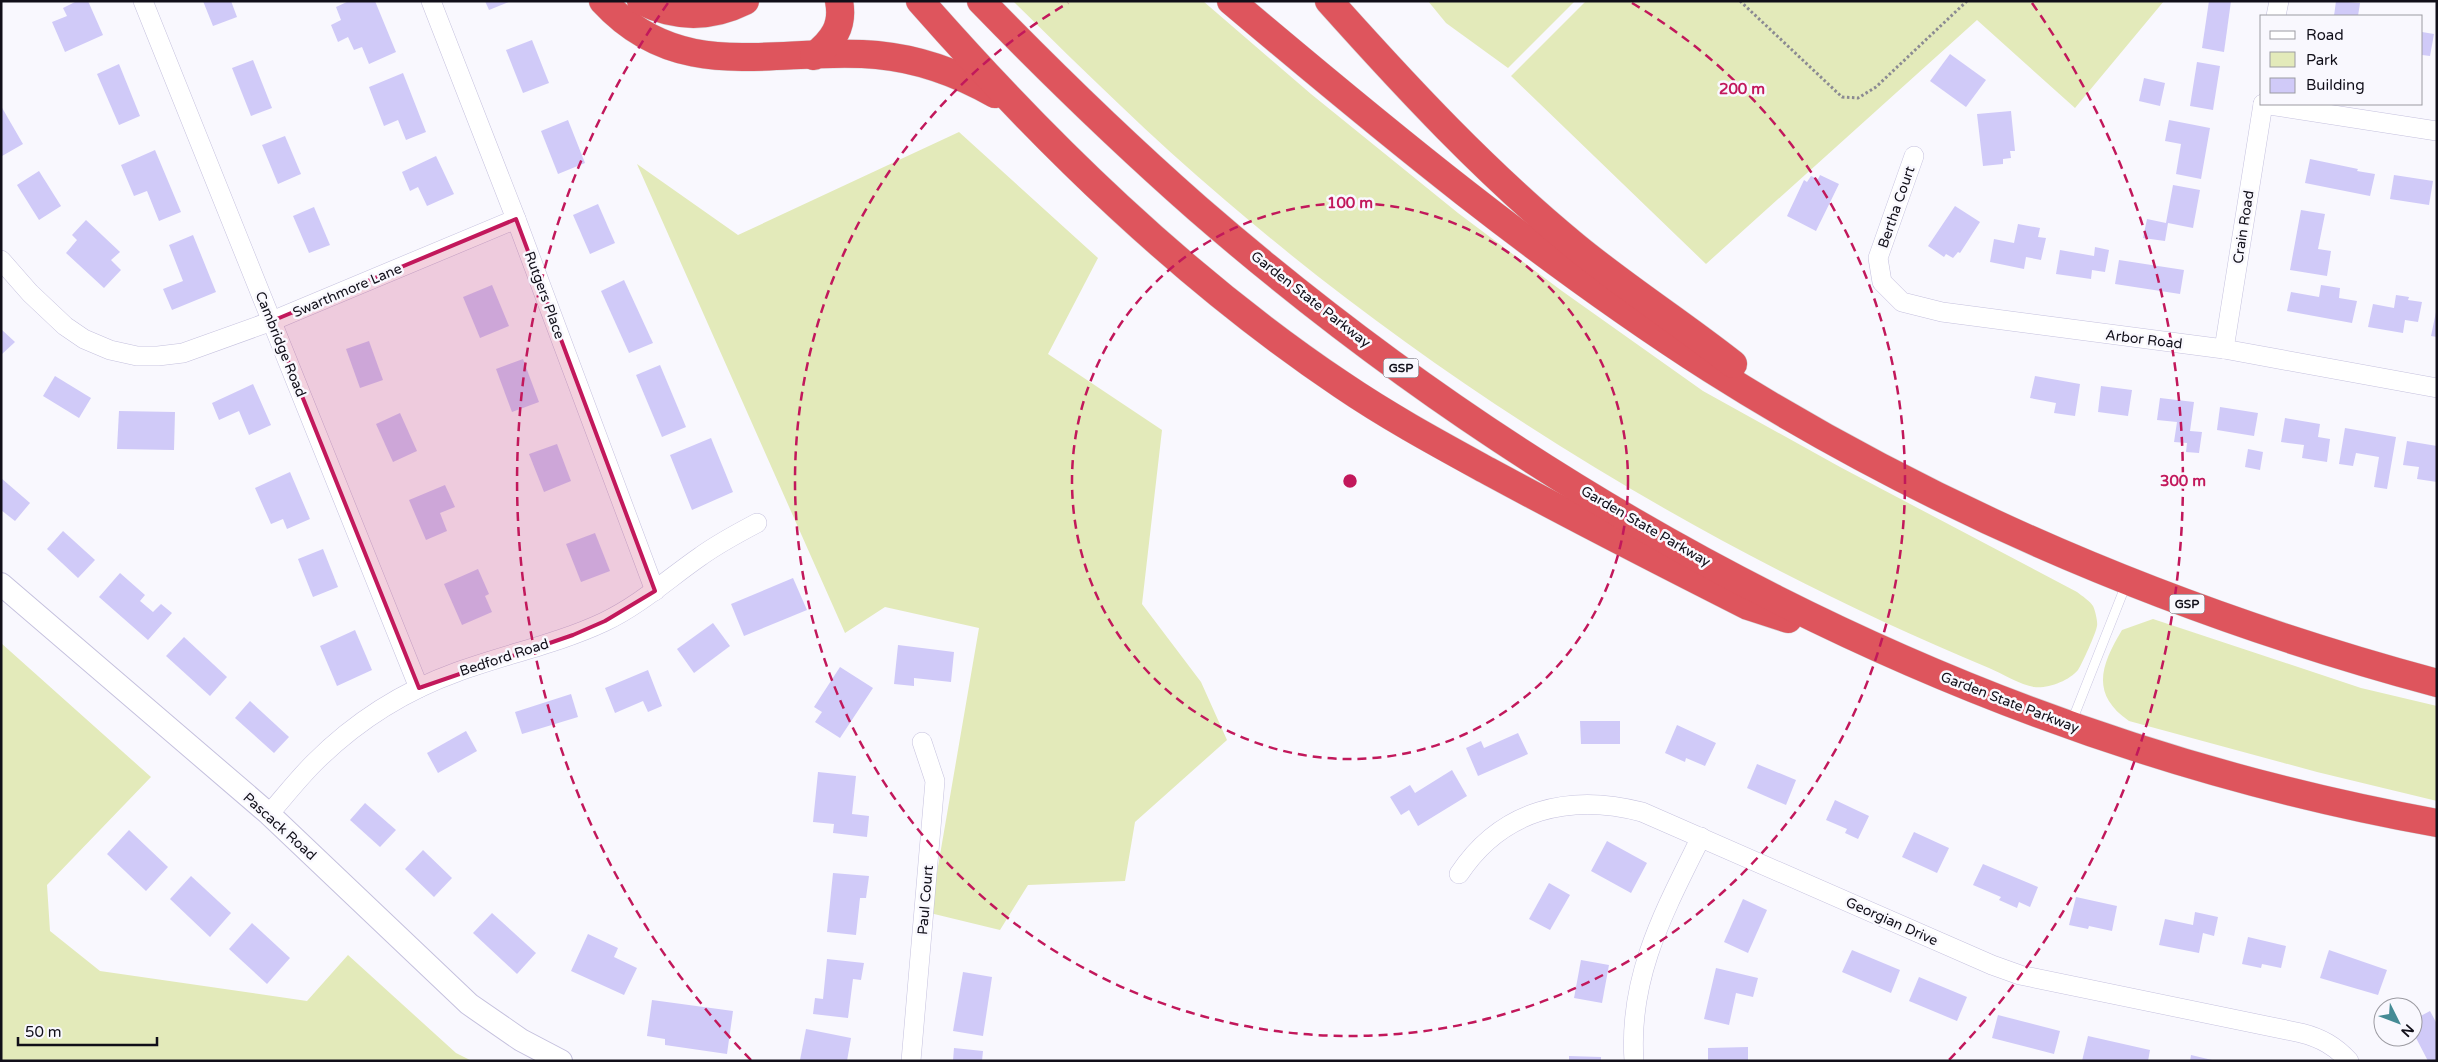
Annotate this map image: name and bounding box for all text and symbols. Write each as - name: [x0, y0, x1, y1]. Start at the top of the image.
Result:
- legend: [2260, 15, 2423, 105]
- text: Road: [2306, 26, 2344, 44]
- text: Park: [2306, 51, 2338, 69]
- text: Building: [2306, 76, 2365, 94]
- text: 200 m: [1719, 80, 1765, 98]
- street label: Bertha Court: [1875, 163, 1919, 250]
- street label: Crain Road: [2229, 189, 2258, 265]
- text: 100 m: [1327, 194, 1373, 212]
- street label: Garden State Parkway: [1248, 247, 1374, 352]
- street label: Rutgers Place: [521, 249, 568, 341]
- street label: Swarthmore Lane: [290, 260, 404, 321]
- street label: Cambridge Road: [252, 289, 309, 400]
- street label: Arbor Road: [2105, 326, 2183, 353]
- road number: GSP: [1384, 358, 1418, 378]
- centre of rings: [1341, 472, 1359, 490]
- text: 300 m: [2160, 472, 2206, 490]
- street label: Garden State Parkway: [1578, 482, 1714, 571]
- road number: GSP: [2170, 594, 2204, 614]
- street label: Bedford Road: [457, 635, 551, 680]
- street label: Garden State Parkway: [1938, 668, 2082, 737]
- street label: Pascack Road: [239, 789, 320, 864]
- street label: Paul Court: [914, 864, 937, 936]
- street label: Georgian Drive: [1843, 894, 1941, 949]
- north arrow: [2373, 997, 2423, 1047]
- scale bar: [18, 1014, 156, 1046]
- text: N: [2397, 1020, 2417, 1040]
- text: 50 m: [25, 1023, 62, 1041]

